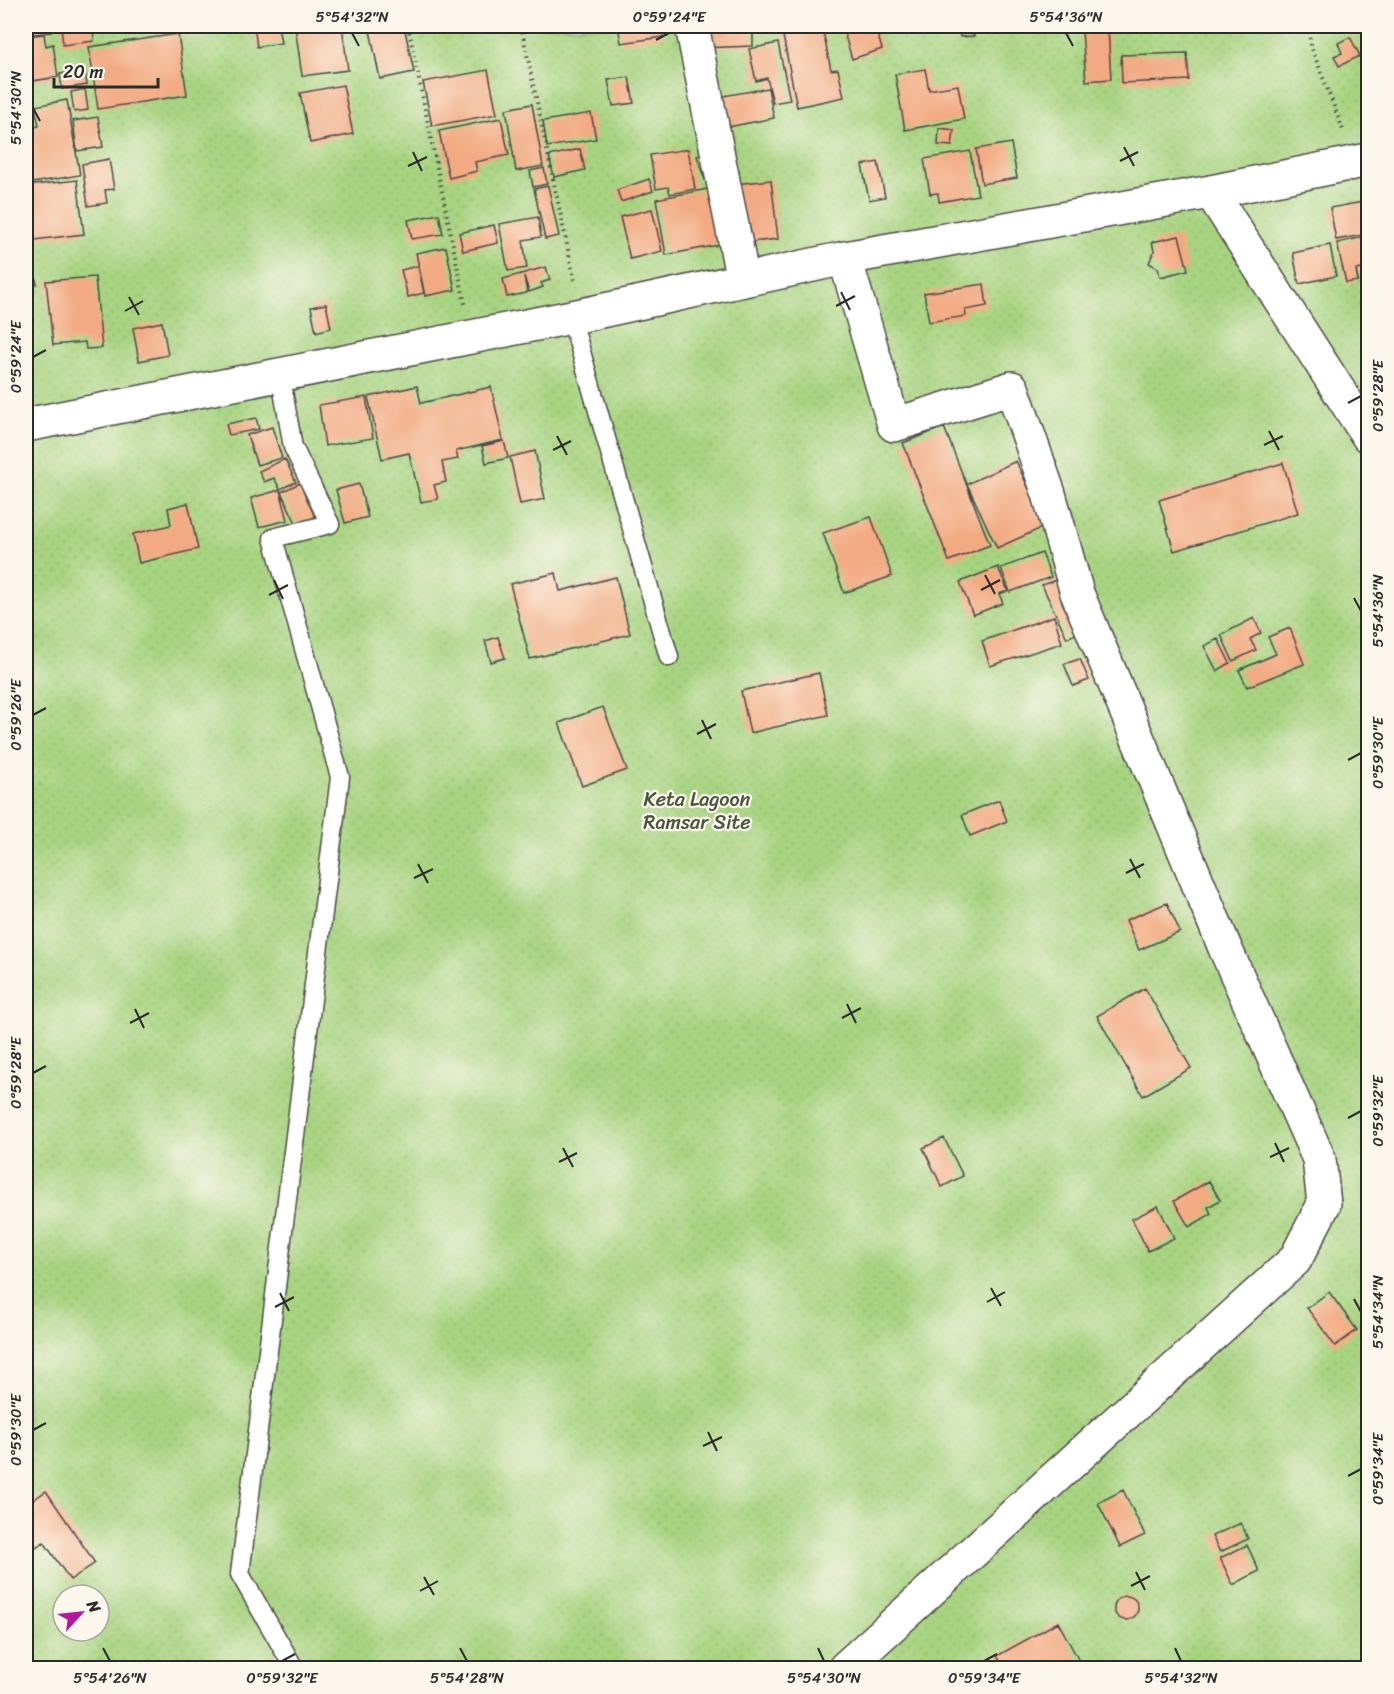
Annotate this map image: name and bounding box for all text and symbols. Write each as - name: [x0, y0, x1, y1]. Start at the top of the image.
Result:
- text: 5°54'32"N: [315, 4, 389, 30]
- text: 0°59'24"E: [633, 4, 707, 30]
- text: 5°54'36"N: [1029, 4, 1103, 30]
- scale bar: [54, 51, 158, 89]
- text: 20 m: [63, 56, 103, 88]
- text: 5°54'30"N: [3, 70, 29, 145]
- text: 0°59'24"E: [3, 319, 29, 393]
- text: 0°59'28"E: [1365, 358, 1391, 432]
- text: 5°54'36"N: [1365, 574, 1391, 648]
- text: 0°59'26"E: [3, 678, 29, 751]
- text: 0°59'30"E: [1365, 715, 1391, 789]
- park label: Keta Lagoon Ramsar Site: [643, 782, 751, 840]
- text: 0°59'28"E: [3, 1035, 29, 1109]
- text: 0°59'32"E: [1365, 1074, 1391, 1147]
- text: 5°54'34"N: [1365, 1274, 1391, 1349]
- text: 0°59'30"E: [3, 1392, 29, 1466]
- text: 0°59'34"E: [1365, 1431, 1391, 1505]
- north arrow: [51, 1583, 111, 1643]
- text: N: [78, 1594, 110, 1619]
- text: 5°54'26"N: [73, 1665, 147, 1691]
- text: 0°59'32"E: [246, 1665, 319, 1691]
- text: 5°54'28"N: [430, 1665, 505, 1691]
- text: 5°54'30"N: [787, 1665, 862, 1691]
- text: 0°59'34"E: [948, 1665, 1022, 1691]
- text: 5°54'32"N: [1144, 1665, 1218, 1691]

